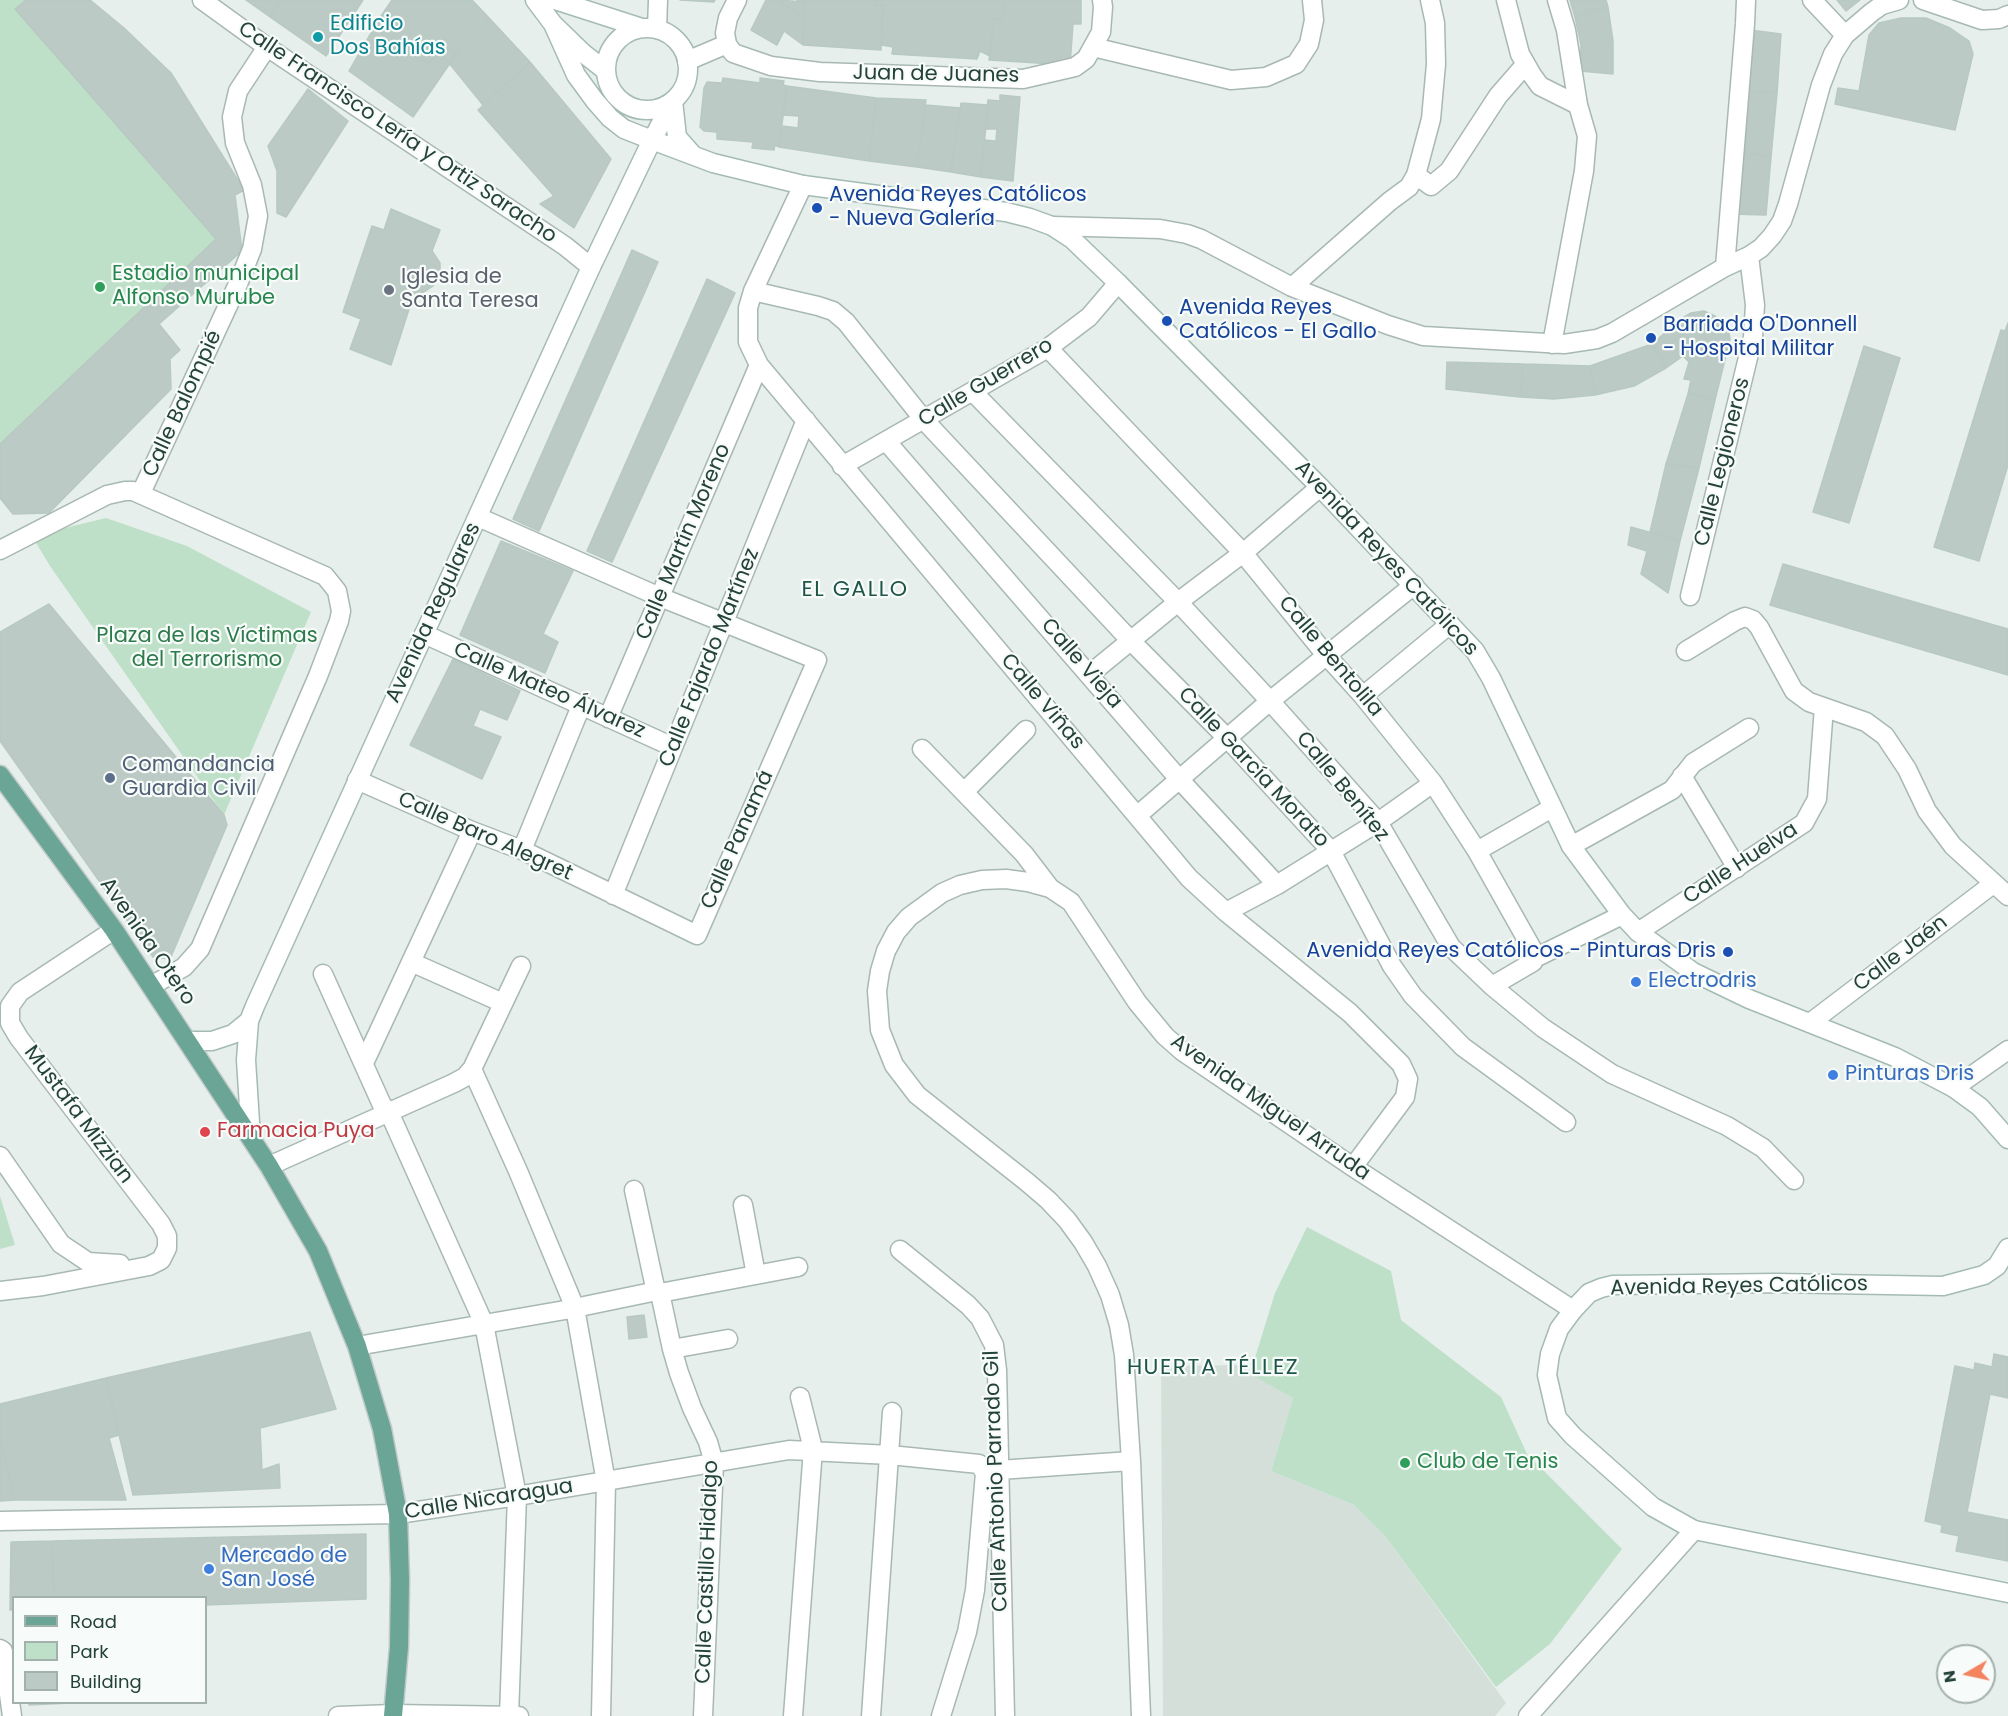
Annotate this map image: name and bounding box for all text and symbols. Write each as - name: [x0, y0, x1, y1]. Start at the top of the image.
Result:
- place label: Edificio Dos Bahías: [330, 12, 446, 62]
- street label: Calle Francisco Lería y Ortiz Saracho: [233, 17, 561, 249]
- marker: Edificio Dos Bahías: [311, 30, 325, 44]
- street label: Juan de Juanes: [852, 61, 1020, 89]
- place label: Avenida Reyes Católicos - Nueva Galería: [829, 183, 1087, 233]
- marker: Avenida Reyes Católicos - Nueva Galería: [810, 201, 824, 215]
- place label: Estadio municipal Alfonso Murube: [112, 262, 299, 312]
- place label: Iglesia de Santa Teresa: [401, 265, 539, 315]
- marker: Estadio municipal Alfonso Murube: [93, 280, 107, 294]
- marker: Iglesia de Santa Teresa: [382, 283, 396, 297]
- place label: Avenida Reyes Católicos - El Gallo: [1179, 296, 1377, 346]
- place label: Barriada O'Donnell - Hospital Militar: [1663, 313, 1857, 363]
- marker: Avenida Reyes Católicos - El Gallo: [1160, 314, 1174, 328]
- street label: Calle Balompié: [138, 327, 228, 481]
- marker: Barriada O'Donnell - Hospital Militar: [1644, 331, 1658, 345]
- street label: Calle Guerrero: [914, 333, 1058, 433]
- street label: Calle Legioneros: [1690, 375, 1756, 549]
- street label: Calle Martín Moreno: [631, 440, 737, 644]
- street label: Avenida Reyes Católicos: [1289, 456, 1483, 662]
- street label: Avenida Regulares: [381, 519, 487, 707]
- street label: Calle Fajardo Martínez: [655, 545, 765, 771]
- district label: EL GALLO: [802, 577, 908, 603]
- street label: Calle Bentolila: [1272, 592, 1388, 722]
- street label: Calle Vieja: [1035, 614, 1127, 714]
- park label: Plaza de las Víctimas del Terrorismo: [96, 624, 318, 674]
- street label: Calle Mateo Álvarez: [449, 637, 649, 745]
- street label: Calle Viñas: [995, 649, 1089, 755]
- street label: Calle García Morato: [1172, 683, 1334, 853]
- street label: Calle Benítez: [1290, 727, 1394, 847]
- place label: Comandancia Guardia Civil: [122, 753, 275, 803]
- street label: Calle Panamá: [696, 767, 780, 913]
- marker: Comandancia Guardia Civil: [103, 771, 117, 785]
- street label: Calle Baro Alegret: [394, 787, 576, 887]
- street label: Calle Huelva: [1679, 818, 1803, 910]
- street label: Avenida Otero: [94, 873, 200, 1011]
- street label: Calle Jaén: [1849, 910, 1953, 998]
- place label: Avenida Reyes Católicos - Pinturas Dris: [1306, 939, 1716, 965]
- marker: Avenida Reyes Católicos - Pinturas Dris: [1721, 945, 1735, 959]
- place label: Electrodris: [1648, 969, 1757, 995]
- marker: Electrodris: [1629, 975, 1643, 989]
- street label: Avenida Miguel Arruda: [1165, 1029, 1375, 1187]
- street label: Mustafa Mizzian: [18, 1041, 138, 1189]
- place label: Pinturas Dris: [1845, 1062, 1974, 1088]
- marker: Pinturas Dris: [1826, 1068, 1840, 1082]
- place label: Farmacia Puya: [217, 1119, 375, 1145]
- marker: Farmacia Puya: [198, 1125, 212, 1139]
- street label: Avenida Reyes Católicos: [1610, 1272, 1868, 1302]
- street label: Calle Antonio Parrado Gil: [980, 1350, 1014, 1612]
- district label: HUERTA TÉLLEZ: [1127, 1355, 1299, 1381]
- place label: Club de Tenis: [1417, 1450, 1558, 1476]
- marker: Club de Tenis: [1398, 1456, 1412, 1470]
- street label: Calle Castillo Hidalgo: [692, 1460, 724, 1684]
- street label: Calle Nicaragua: [403, 1474, 575, 1526]
- place label: Mercado de San José: [221, 1544, 347, 1594]
- marker: Mercado de San José: [202, 1562, 216, 1576]
- legend: [12, 1596, 207, 1704]
- text: Road: [70, 1609, 117, 1634]
- text: Park: [70, 1639, 109, 1664]
- north arrow: [1936, 1644, 1996, 1704]
- text: Building: [70, 1669, 142, 1694]
- text: N: [1937, 1669, 1962, 1684]

